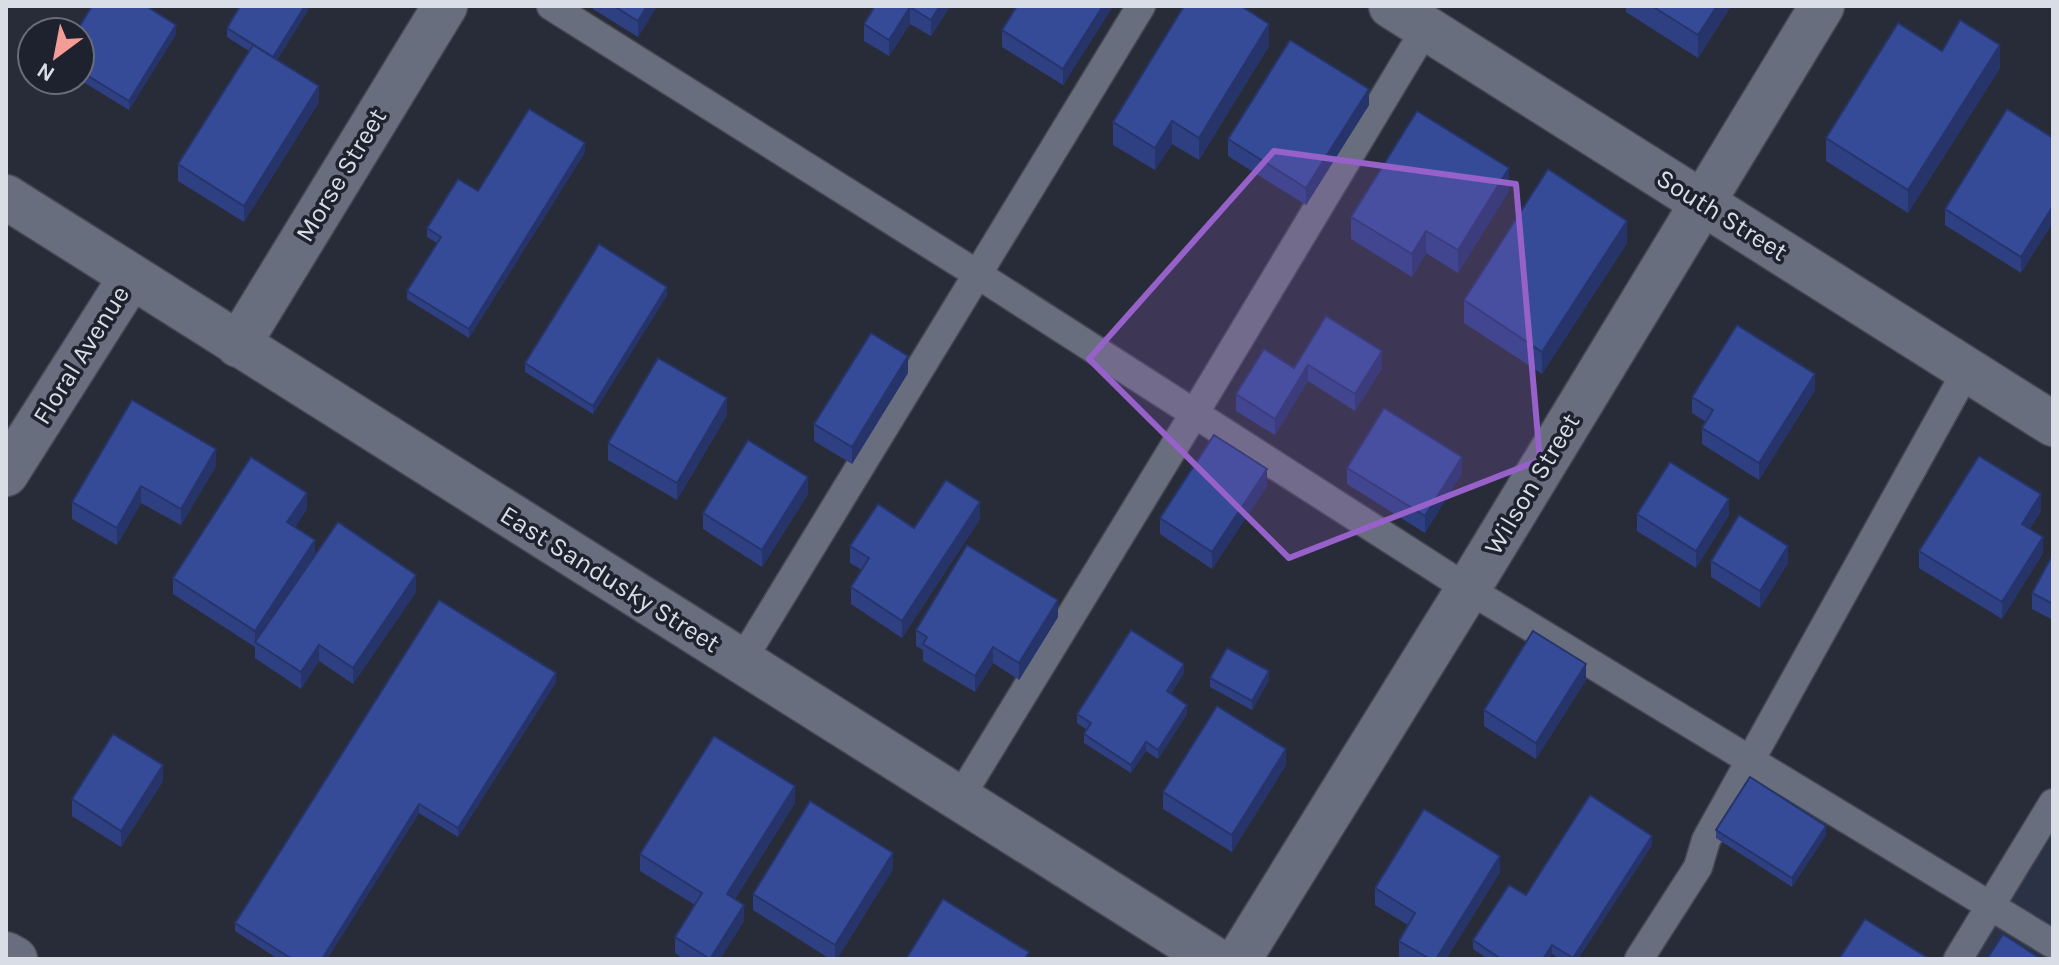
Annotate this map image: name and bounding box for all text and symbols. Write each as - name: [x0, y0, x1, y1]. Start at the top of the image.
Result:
- north arrow: [16, 16, 96, 96]
- text: N: [32, 57, 60, 87]
- street label: Morse Street: [289, 102, 393, 247]
- street label: South Street: [1651, 162, 1793, 268]
- street label: Floral Avenue: [26, 280, 136, 430]
- street label: Wilson Street: [1478, 408, 1586, 560]
- street label: East Sandusky Street: [495, 499, 726, 659]

